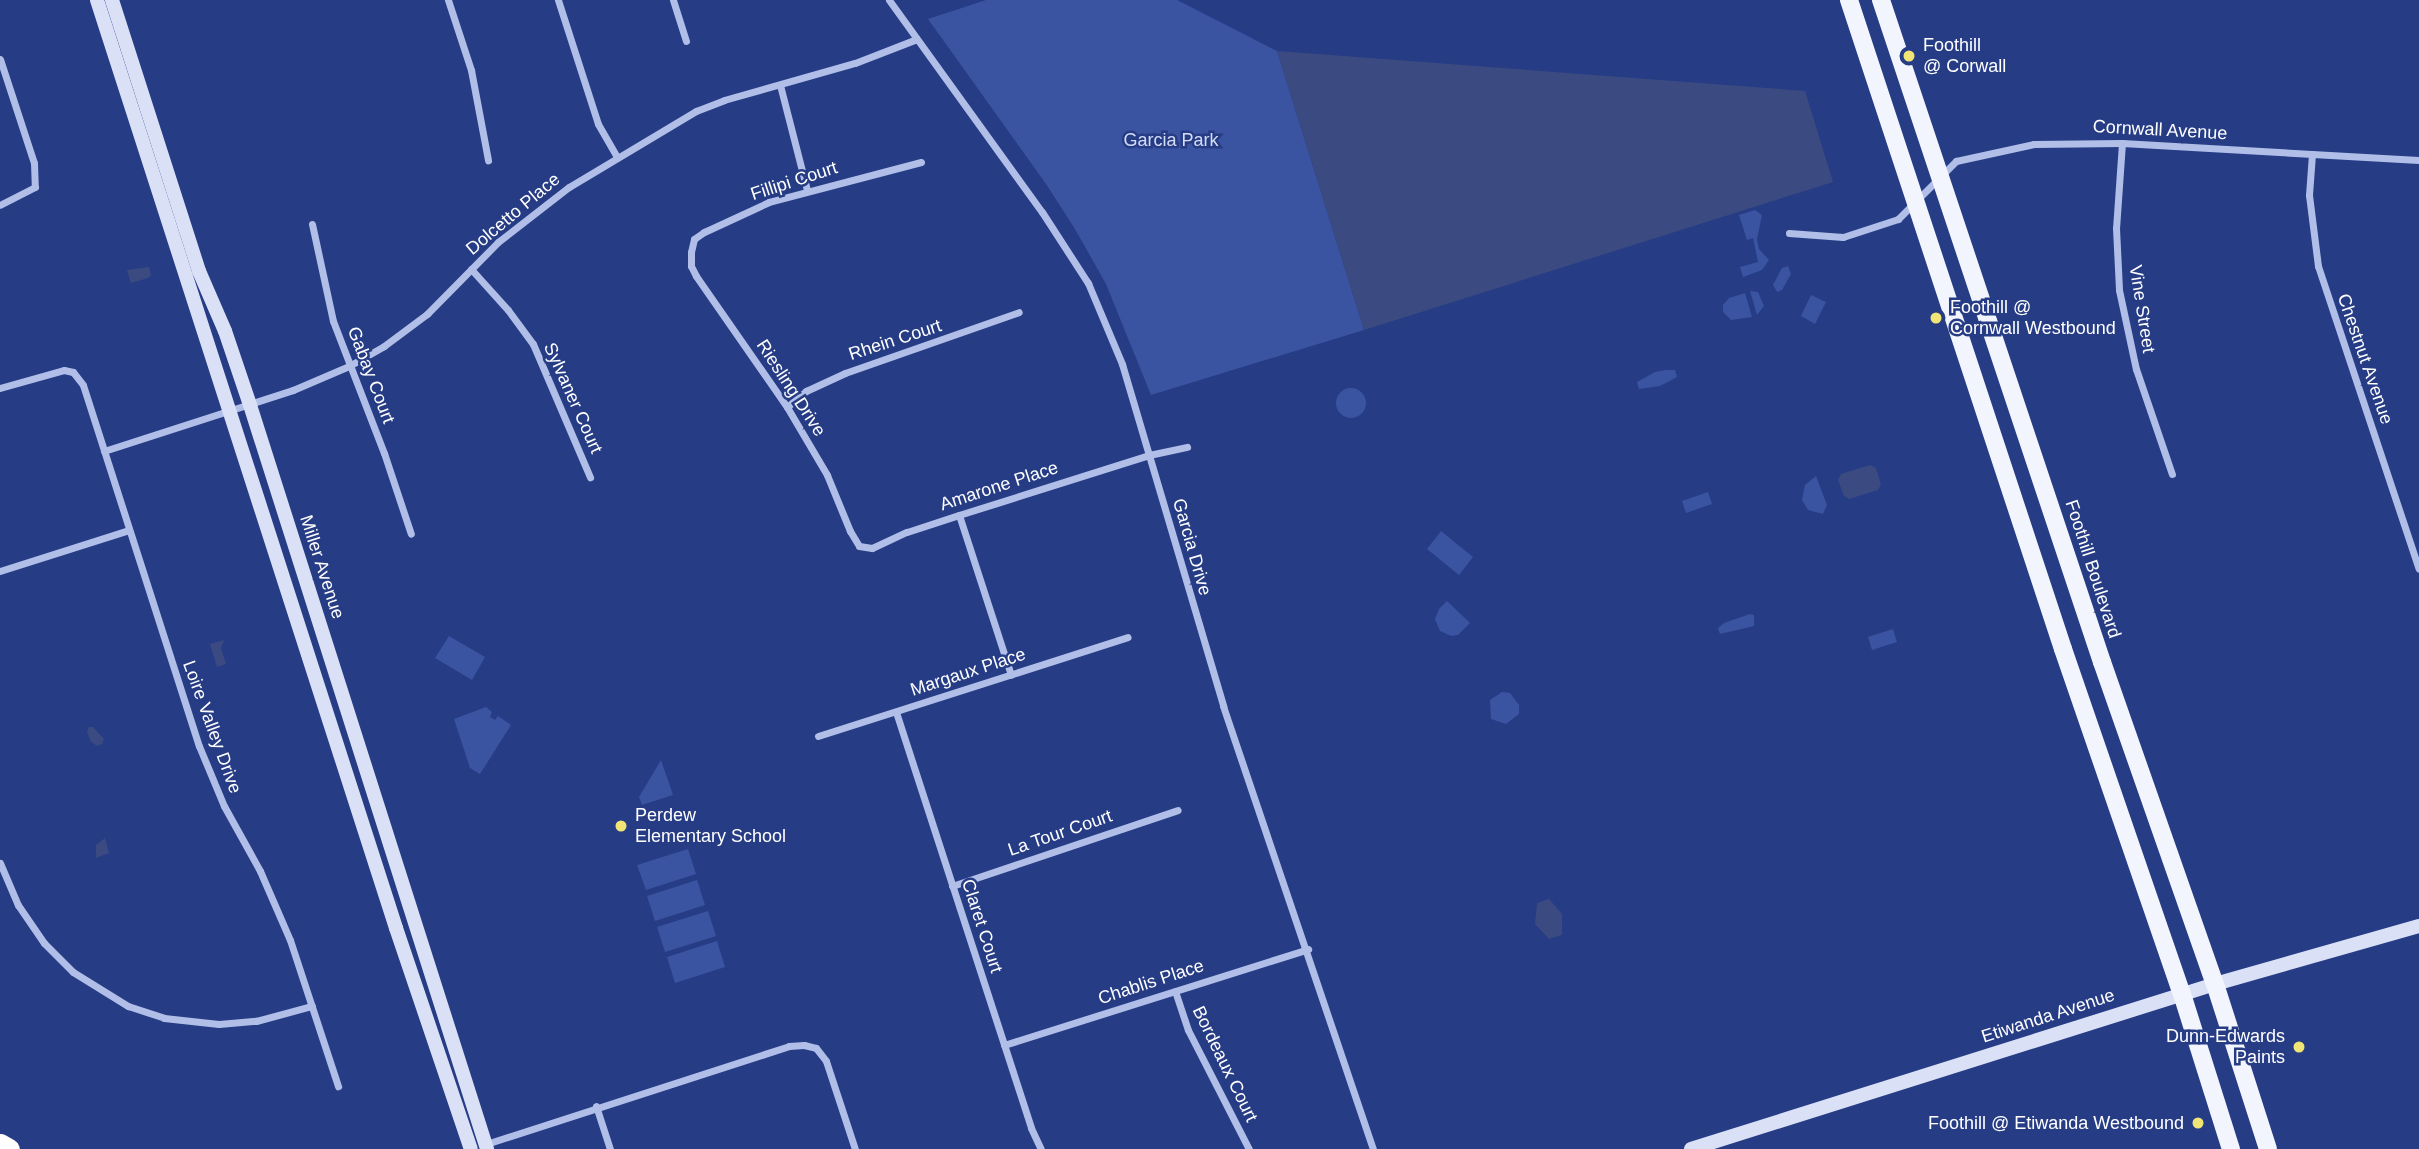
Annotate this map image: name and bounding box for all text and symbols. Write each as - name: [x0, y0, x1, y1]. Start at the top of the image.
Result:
- place label: Foothill @ Corwall: [1923, 35, 2006, 78]
- marker: Foothill @ Corwall: [1901, 48, 1917, 64]
- street label: Cornwall Avenue: [2092, 116, 2228, 144]
- park label: Garcia Park: [1123, 129, 1219, 151]
- street label: Fillipi Court: [748, 157, 840, 205]
- street label: Dolcetto Place: [462, 168, 564, 260]
- street label: Vine Street: [2124, 263, 2160, 355]
- street label: Chestnut Avenue: [2332, 290, 2398, 428]
- place label: Foothill @ Cornwall Westbound: [1950, 297, 2116, 340]
- marker: Foothill @ Cornwall Westbound: [1928, 310, 1944, 326]
- street label: Rhein Court: [846, 315, 944, 365]
- street label: Gabay Court: [343, 323, 399, 427]
- street label: Riesling Drive: [752, 336, 830, 440]
- street label: Sylvaner Court: [539, 339, 607, 457]
- street label: Amarone Place: [937, 457, 1061, 515]
- street label: Garcia Drive: [1168, 496, 1216, 598]
- street label: Foothill Boulevard: [2060, 497, 2126, 641]
- street label: Miller Avenue: [295, 512, 349, 622]
- street label: Margaux Place: [908, 643, 1028, 701]
- street label: Loire Valley Drive: [178, 658, 246, 796]
- place label: Perdew Elementary School: [635, 805, 786, 848]
- street label: La Tour Court: [1005, 805, 1115, 861]
- marker: Perdew Elementary School: [613, 818, 629, 834]
- street label: Claret Court: [957, 877, 1007, 975]
- street label: Chablis Place: [1095, 955, 1207, 1009]
- street label: Etiwanda Avenue: [1978, 984, 2118, 1048]
- street label: Bordeaux Court: [1188, 1003, 1262, 1125]
- place label: Dunn-Edwards Paints: [2166, 1026, 2285, 1068]
- marker: Dunn-Edwards Paints: [2291, 1039, 2307, 1055]
- place label: Foothill @ Etiwanda Westbound: [1928, 1112, 2184, 1134]
- marker: Foothill @ Etiwanda Westbound: [2190, 1115, 2206, 1131]

